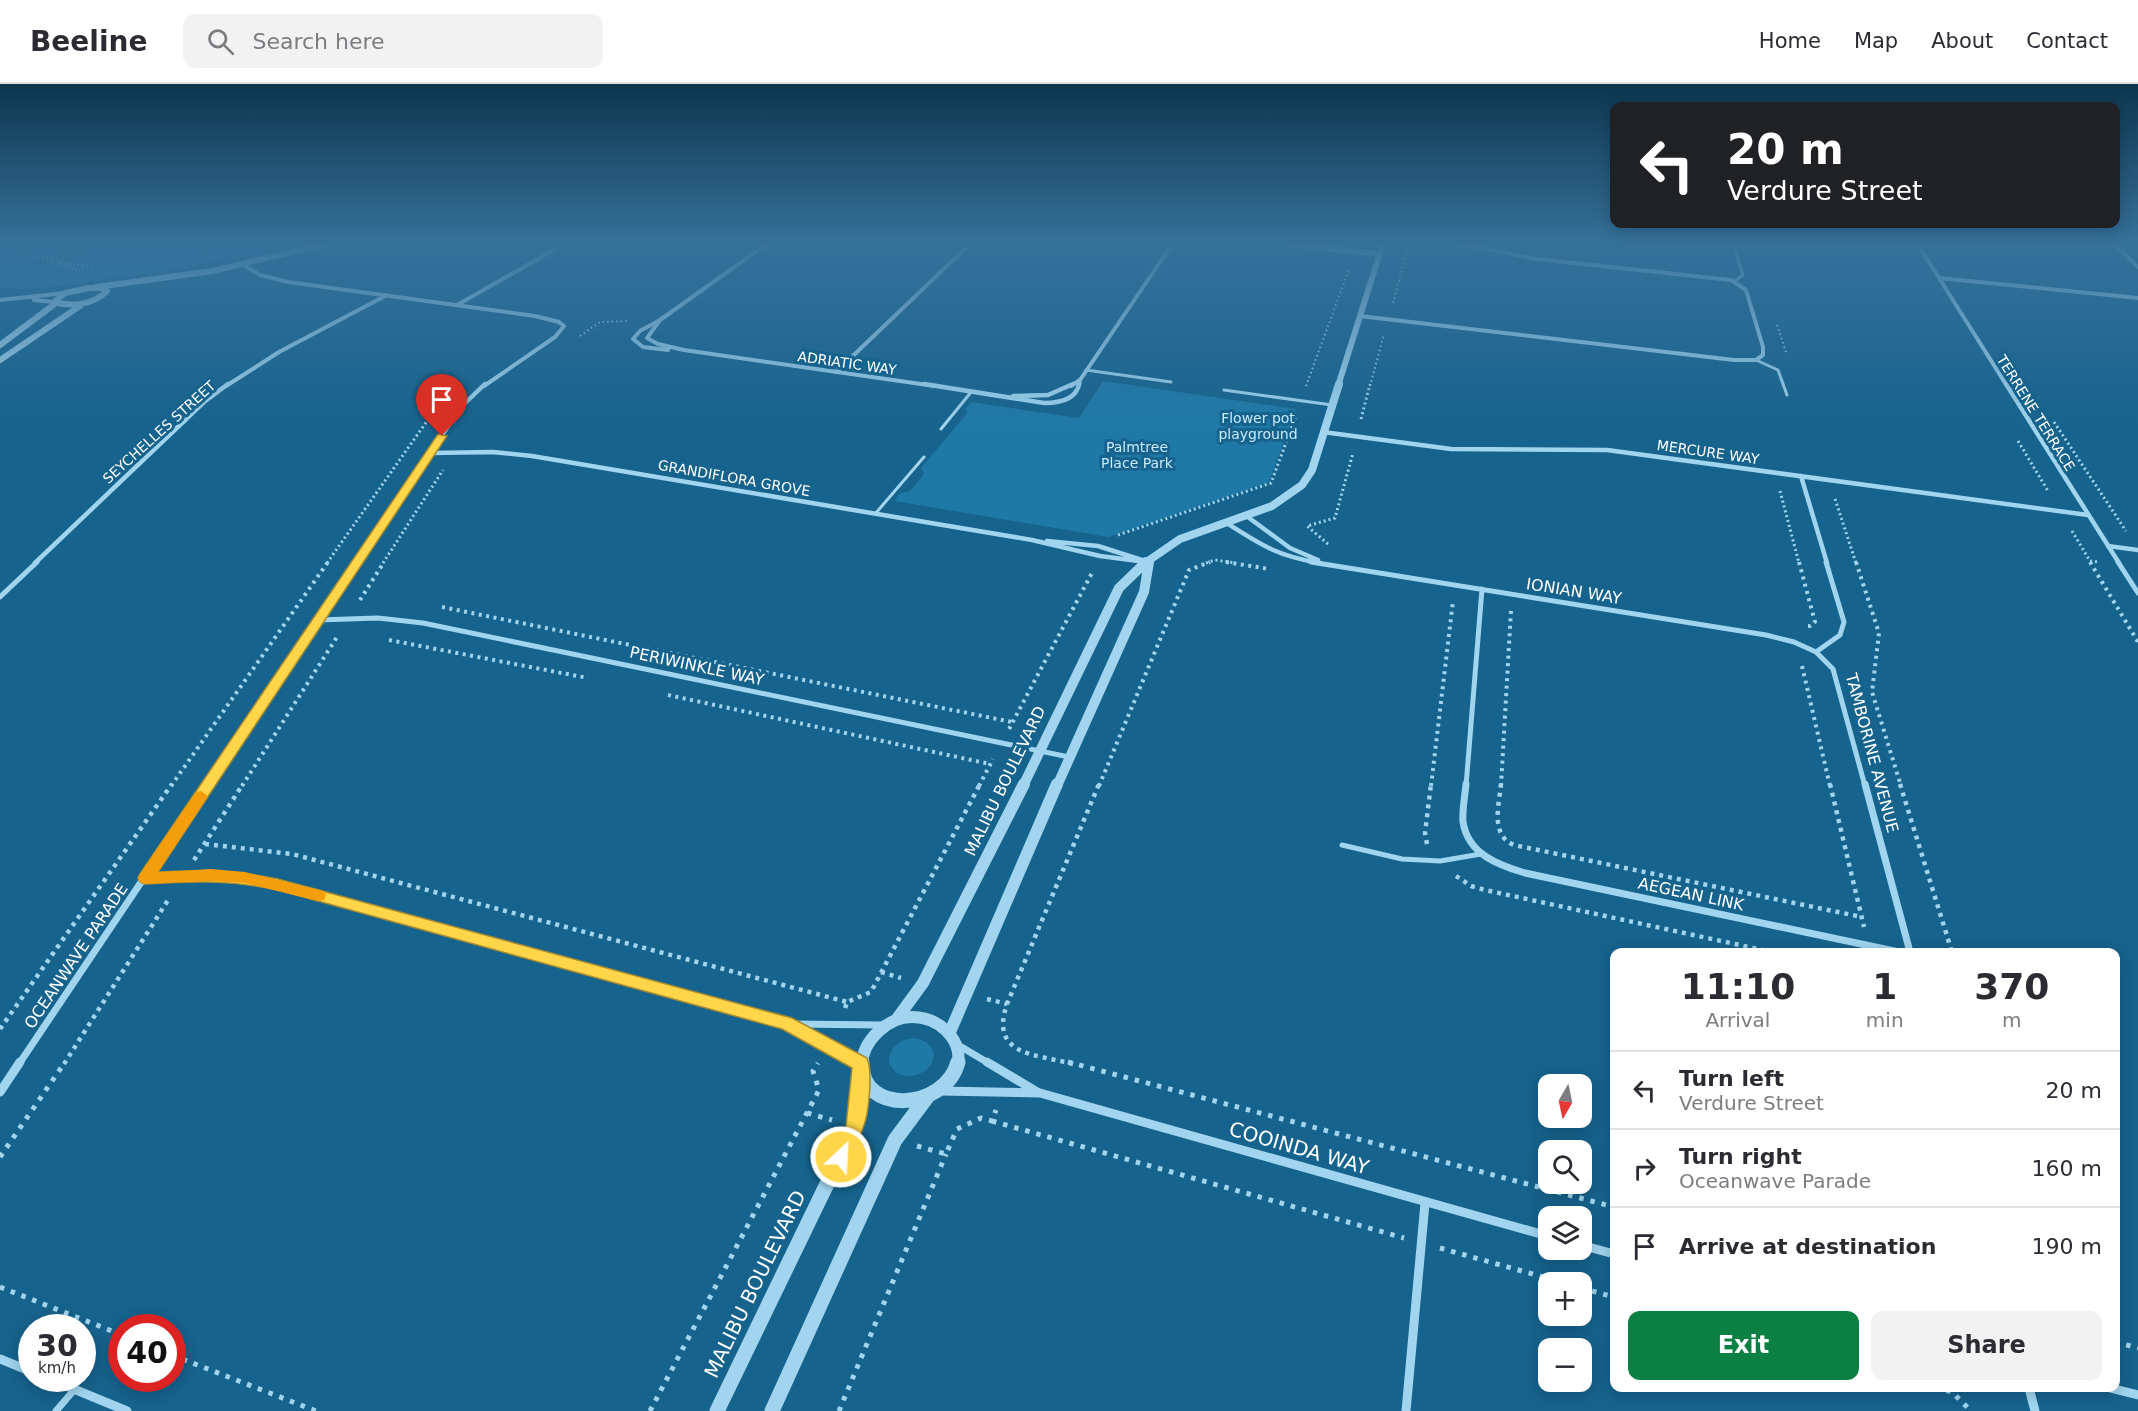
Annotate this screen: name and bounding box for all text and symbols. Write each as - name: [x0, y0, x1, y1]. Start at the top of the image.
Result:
- search box: [183, 14, 603, 68]
- text: Beeline: [30, 25, 147, 58]
- icon: search: [204, 25, 237, 58]
- text: Search here: [252, 29, 385, 54]
- text: Home: [1759, 29, 1821, 53]
- text: Map: [1854, 29, 1898, 53]
- text: About: [1931, 29, 1993, 53]
- text: Contact: [2026, 29, 2108, 53]
- text: 20 m: [1727, 125, 1844, 174]
- icon: left: [1628, 126, 1706, 204]
- text: Verdure Street: [1727, 175, 1923, 206]
- street label: ADRIATIC WAY: [797, 348, 898, 378]
- street label: TERRENE TERRACE: [1993, 351, 2078, 474]
- pin: [416, 374, 467, 436]
- street label: SEYCHELLES STREET: [99, 377, 219, 487]
- icon: arrive: [425, 383, 458, 416]
- park label: Flower pot playground: [1218, 410, 1298, 442]
- street label: MERCURE WAY: [1656, 437, 1761, 467]
- park label: Palmtree Place Park: [1101, 439, 1174, 471]
- street label: GRANDIFLORA GROVE: [657, 457, 811, 499]
- street label: IONIAN WAY: [1525, 574, 1623, 608]
- street label: PERIWINKLE WAY: [628, 642, 766, 690]
- street label: TAMBORINE AVENUE: [1841, 670, 1902, 835]
- street label: MALIBU BOULEVARD: [960, 703, 1050, 859]
- street label: AEGEAN LINK: [1636, 874, 1746, 915]
- street label: OCEANWAVE PARADE: [20, 880, 132, 1032]
- text: 11:10: [1681, 966, 1795, 1007]
- text: 1: [1872, 966, 1897, 1007]
- text: 370: [1974, 966, 2049, 1007]
- text: Arrival: [1705, 1008, 1770, 1032]
- text: min: [1866, 1008, 1904, 1032]
- text: m: [2002, 1008, 2022, 1032]
- text: Turn left: [1679, 1066, 1784, 1091]
- north arrow: [1538, 1074, 1592, 1128]
- map controls: [1538, 1074, 1592, 1392]
- icon: left: [1628, 1074, 1661, 1107]
- text: 20 m: [2046, 1078, 2102, 1103]
- text: Verdure Street: [1679, 1091, 1824, 1115]
- street label: COOINDA WAY: [1226, 1117, 1372, 1180]
- position arrow: [809, 1125, 873, 1189]
- button: search: [1538, 1140, 1592, 1194]
- text: Turn right: [1679, 1144, 1802, 1169]
- icon: right: [1628, 1152, 1661, 1185]
- text: 160 m: [2032, 1156, 2102, 1181]
- text: Oceanwave Parade: [1679, 1169, 1871, 1193]
- street label: MALIBU BOULEVARD: [699, 1186, 811, 1382]
- button: layers: [1538, 1206, 1592, 1260]
- icon: arrive: [1628, 1230, 1661, 1263]
- text: Arrive at destination: [1679, 1234, 1936, 1259]
- text: 190 m: [2032, 1234, 2102, 1259]
- button: +: [1538, 1272, 1592, 1326]
- button: Exit: [1628, 1311, 1859, 1380]
- button: Share: [1871, 1311, 2102, 1380]
- speed limit sign: 40: [108, 1314, 186, 1392]
- text: 30: [36, 1328, 78, 1363]
- button: −: [1538, 1338, 1592, 1392]
- text: km/h: [38, 1359, 76, 1377]

